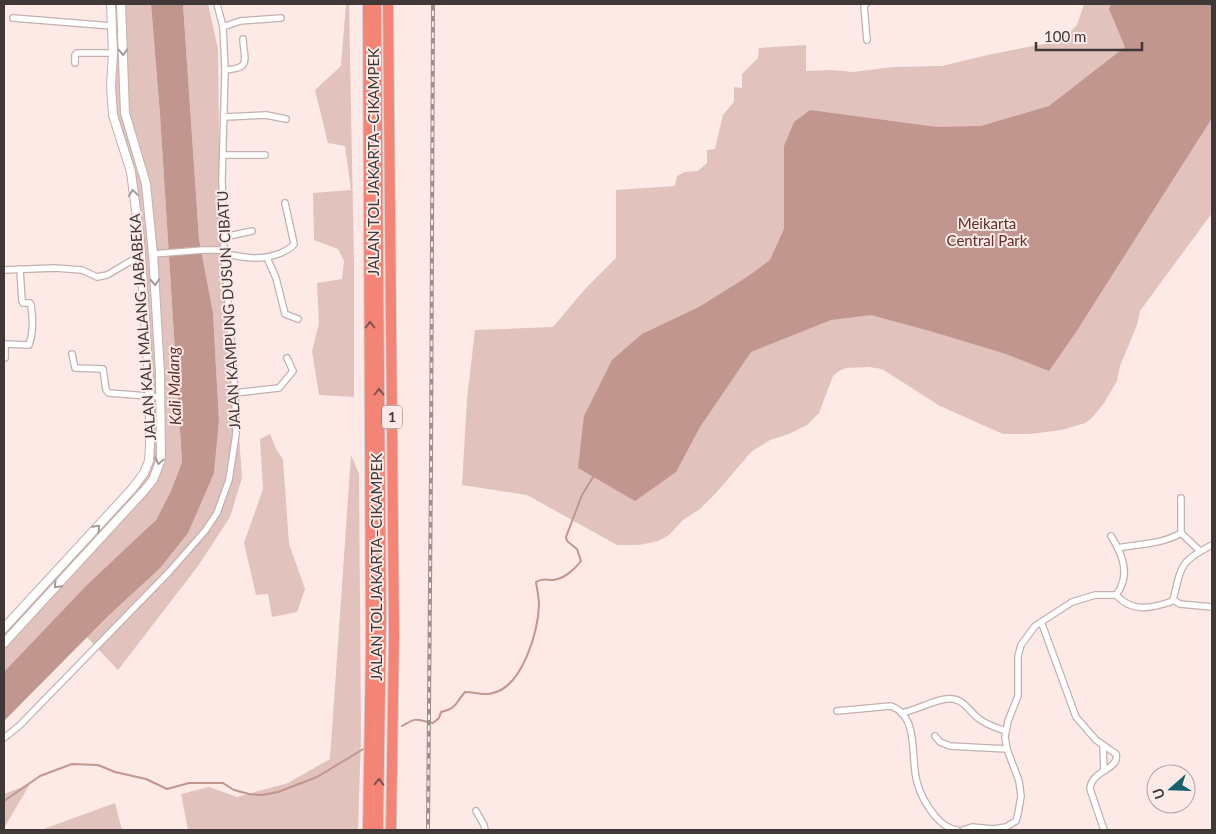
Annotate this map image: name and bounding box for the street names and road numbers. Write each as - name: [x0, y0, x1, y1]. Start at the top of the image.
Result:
- street label: JALAN TOL JAKARTA–CIKAMPEK: [364, 48, 382, 276]
- street label: JALAN KAMPUNG DUSUN CIBATU: [213, 190, 243, 430]
- street label: JALAN KALI MALANG JABABEKA: [125, 212, 159, 441]
- road number: 1: [382, 406, 402, 428]
- street label: JALAN TOL JAKARTA–CIKAMPEK: [367, 453, 385, 681]

